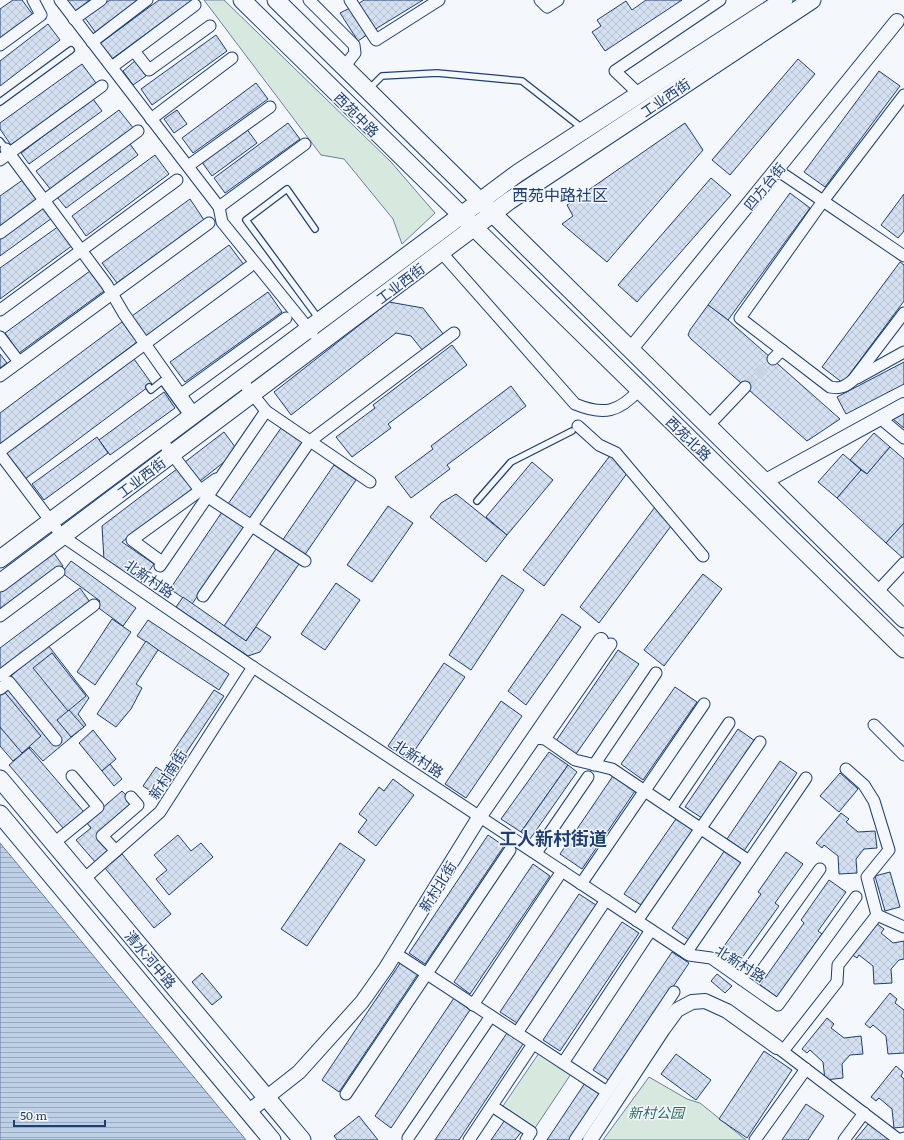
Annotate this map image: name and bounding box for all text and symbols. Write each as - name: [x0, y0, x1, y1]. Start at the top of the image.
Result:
- street label: 工业西街: [636, 73, 694, 121]
- street label: 西苑中路: [330, 87, 384, 141]
- street label: 四方台街: [739, 158, 789, 214]
- district label: 西苑中路社区: [512, 182, 608, 206]
- street label: 工业西街: [372, 258, 428, 308]
- street label: 西苑北路: [662, 411, 716, 465]
- street label: 工业西街: [113, 452, 169, 502]
- street label: 北新村路: [121, 554, 179, 602]
- street label: 北新村路: [390, 734, 448, 782]
- street label: 新村南街: [143, 745, 191, 803]
- district label: 工人新村街道: [499, 824, 607, 851]
- street label: 新村北街: [414, 857, 460, 915]
- street label: 清水河中路: [121, 926, 181, 992]
- street label: 北新村路: [712, 940, 770, 986]
- scale bar: [14, 1102, 105, 1128]
- park label: 新村公园: [628, 1102, 686, 1122]
- text: 50 m: [20, 1106, 47, 1124]

